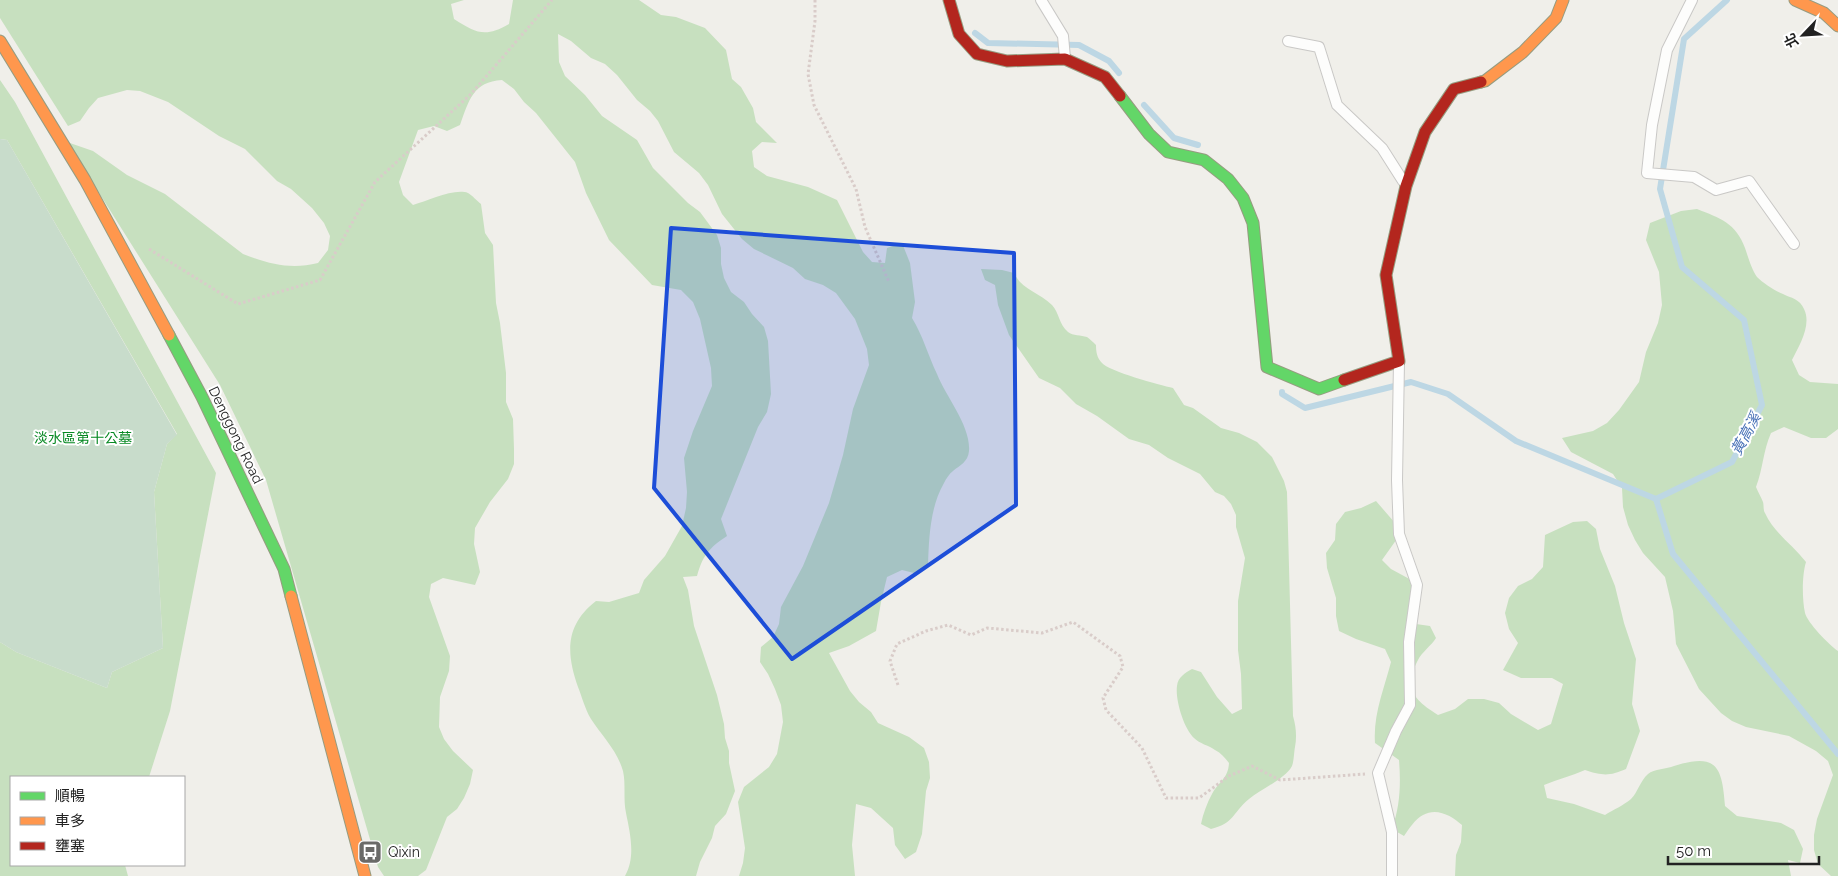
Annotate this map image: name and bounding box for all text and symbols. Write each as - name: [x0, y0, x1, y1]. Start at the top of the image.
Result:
- north arrow: [1778, 10, 1828, 60]
- text: 北: [1781, 31, 1801, 50]
- street label: Denggong Road: [206, 384, 266, 486]
- water label: 黃高溪: [1727, 408, 1765, 458]
- park label: 淡水區第十公墓: [34, 430, 132, 446]
- legend: [10, 776, 185, 866]
- text: 順暢: [55, 787, 85, 805]
- text: 車多: [55, 812, 85, 830]
- scale bar: [1668, 834, 1819, 866]
- text: 壅塞: [55, 837, 85, 855]
- bus stop icon: Qixin: [357, 839, 383, 865]
- text: 50 m: [1676, 842, 1711, 860]
- place label: Qixin: [388, 844, 420, 860]

